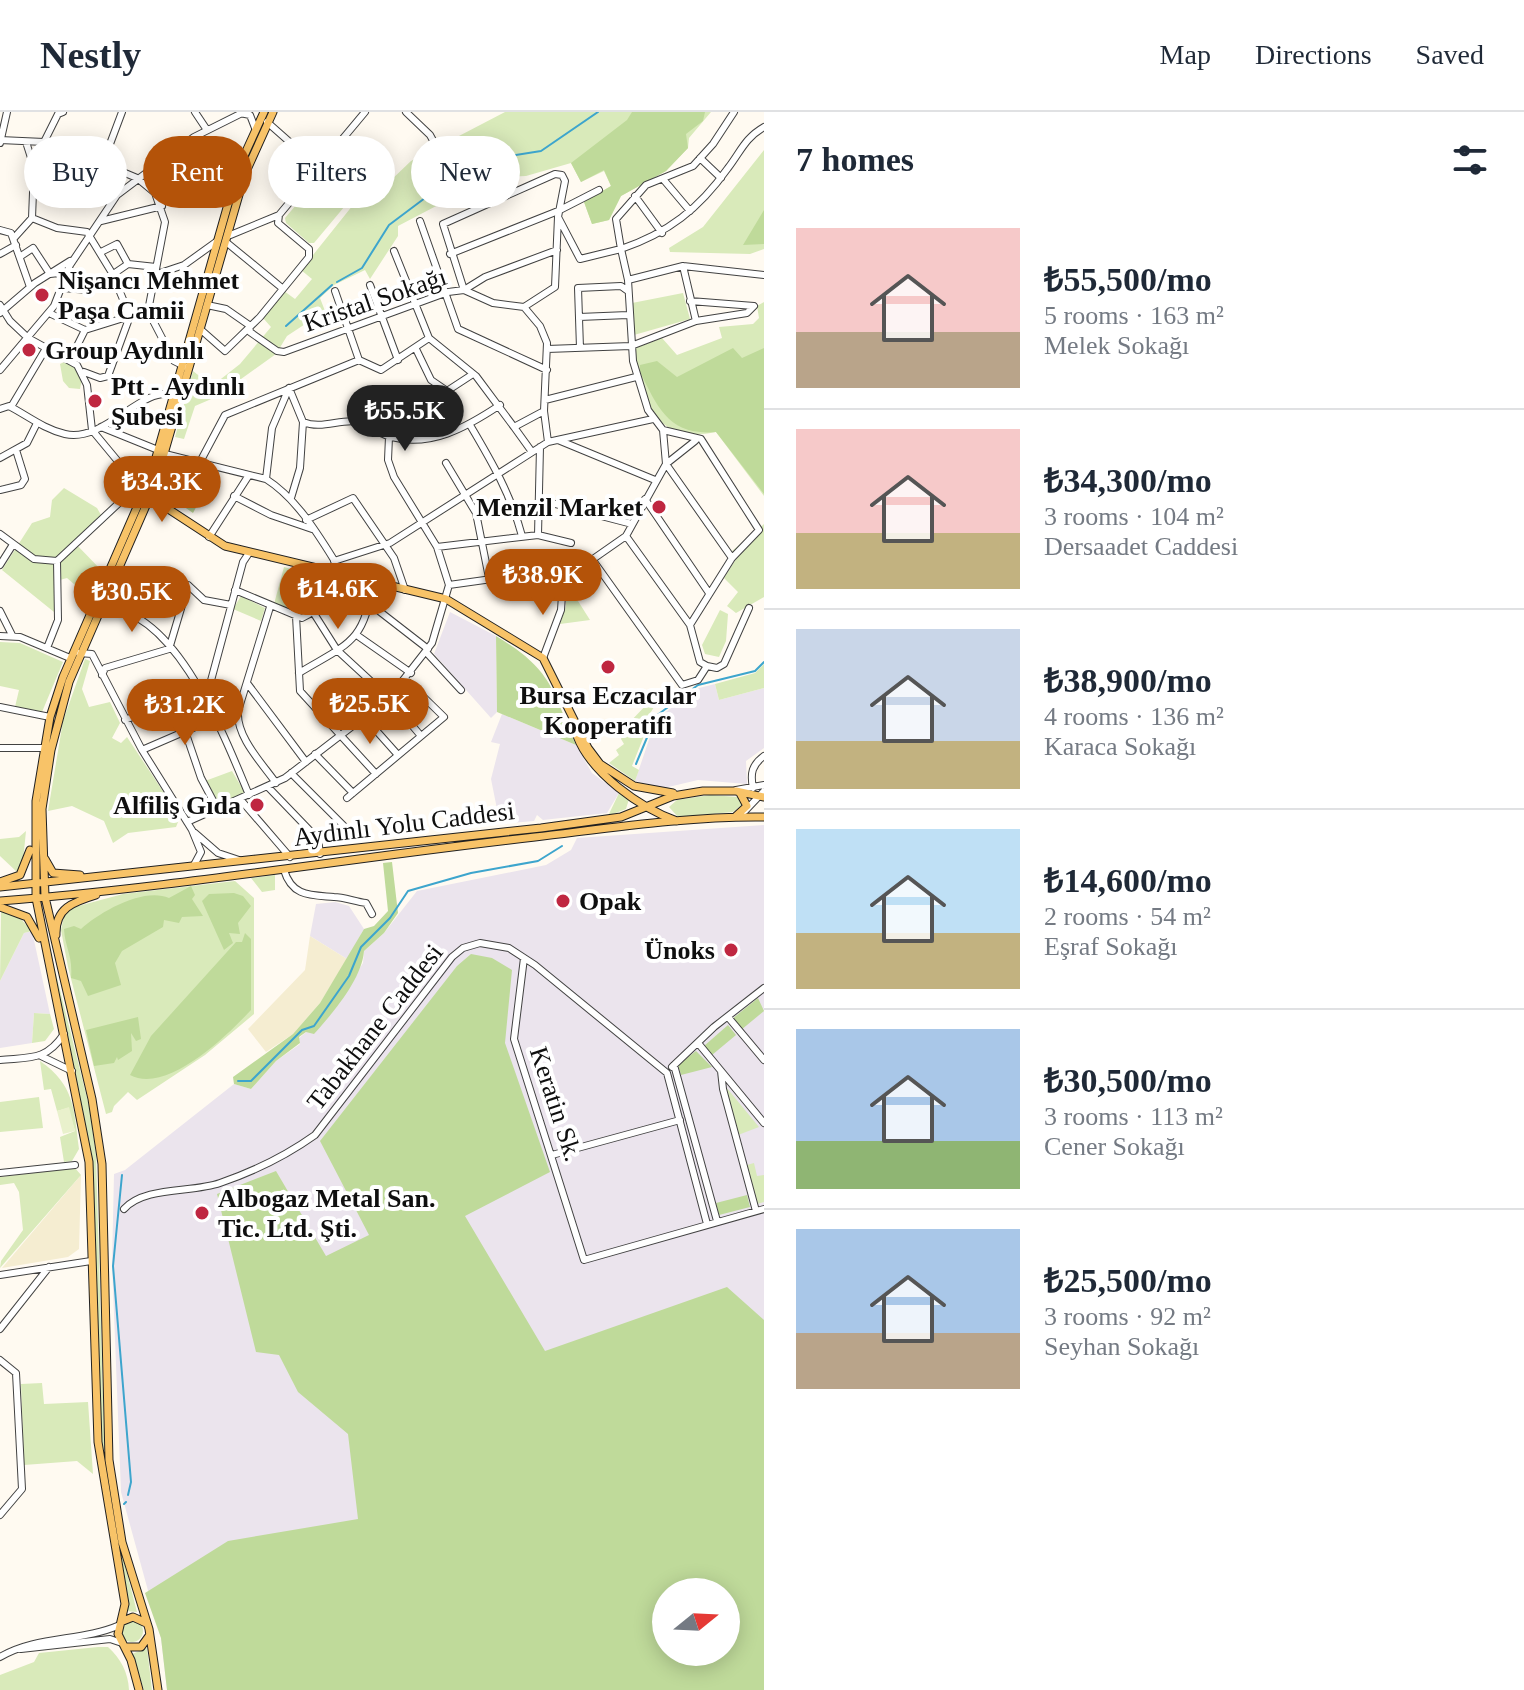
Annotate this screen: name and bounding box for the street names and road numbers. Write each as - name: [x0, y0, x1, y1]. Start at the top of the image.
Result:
- street label: Kristal Sokağı: [300, 262, 450, 338]
- street label: Aydınlı Yolu Caddesi: [292, 796, 516, 852]
- street label: Tabakhane Caddesi: [301, 938, 449, 1116]
- street label: Keratin Sk.: [524, 1043, 588, 1165]

